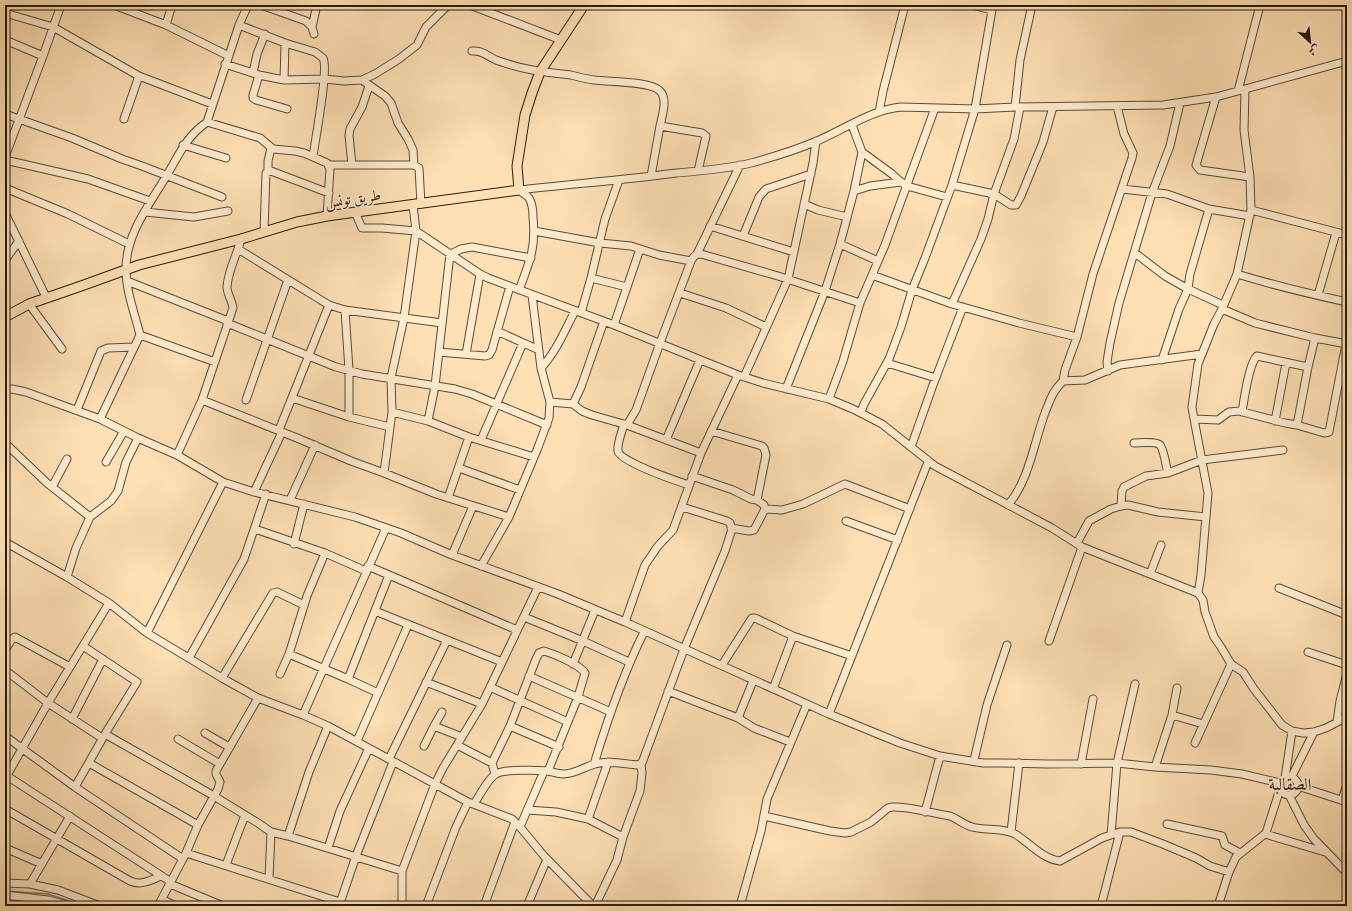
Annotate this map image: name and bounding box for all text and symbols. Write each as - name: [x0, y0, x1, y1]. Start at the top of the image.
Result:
- north arrow: [1290, 22, 1330, 62]
- text: ش: [1306, 41, 1322, 59]
- street label: طريق تونس: [324, 186, 382, 212]
- district label: الصقالبة: [1269, 774, 1312, 796]

